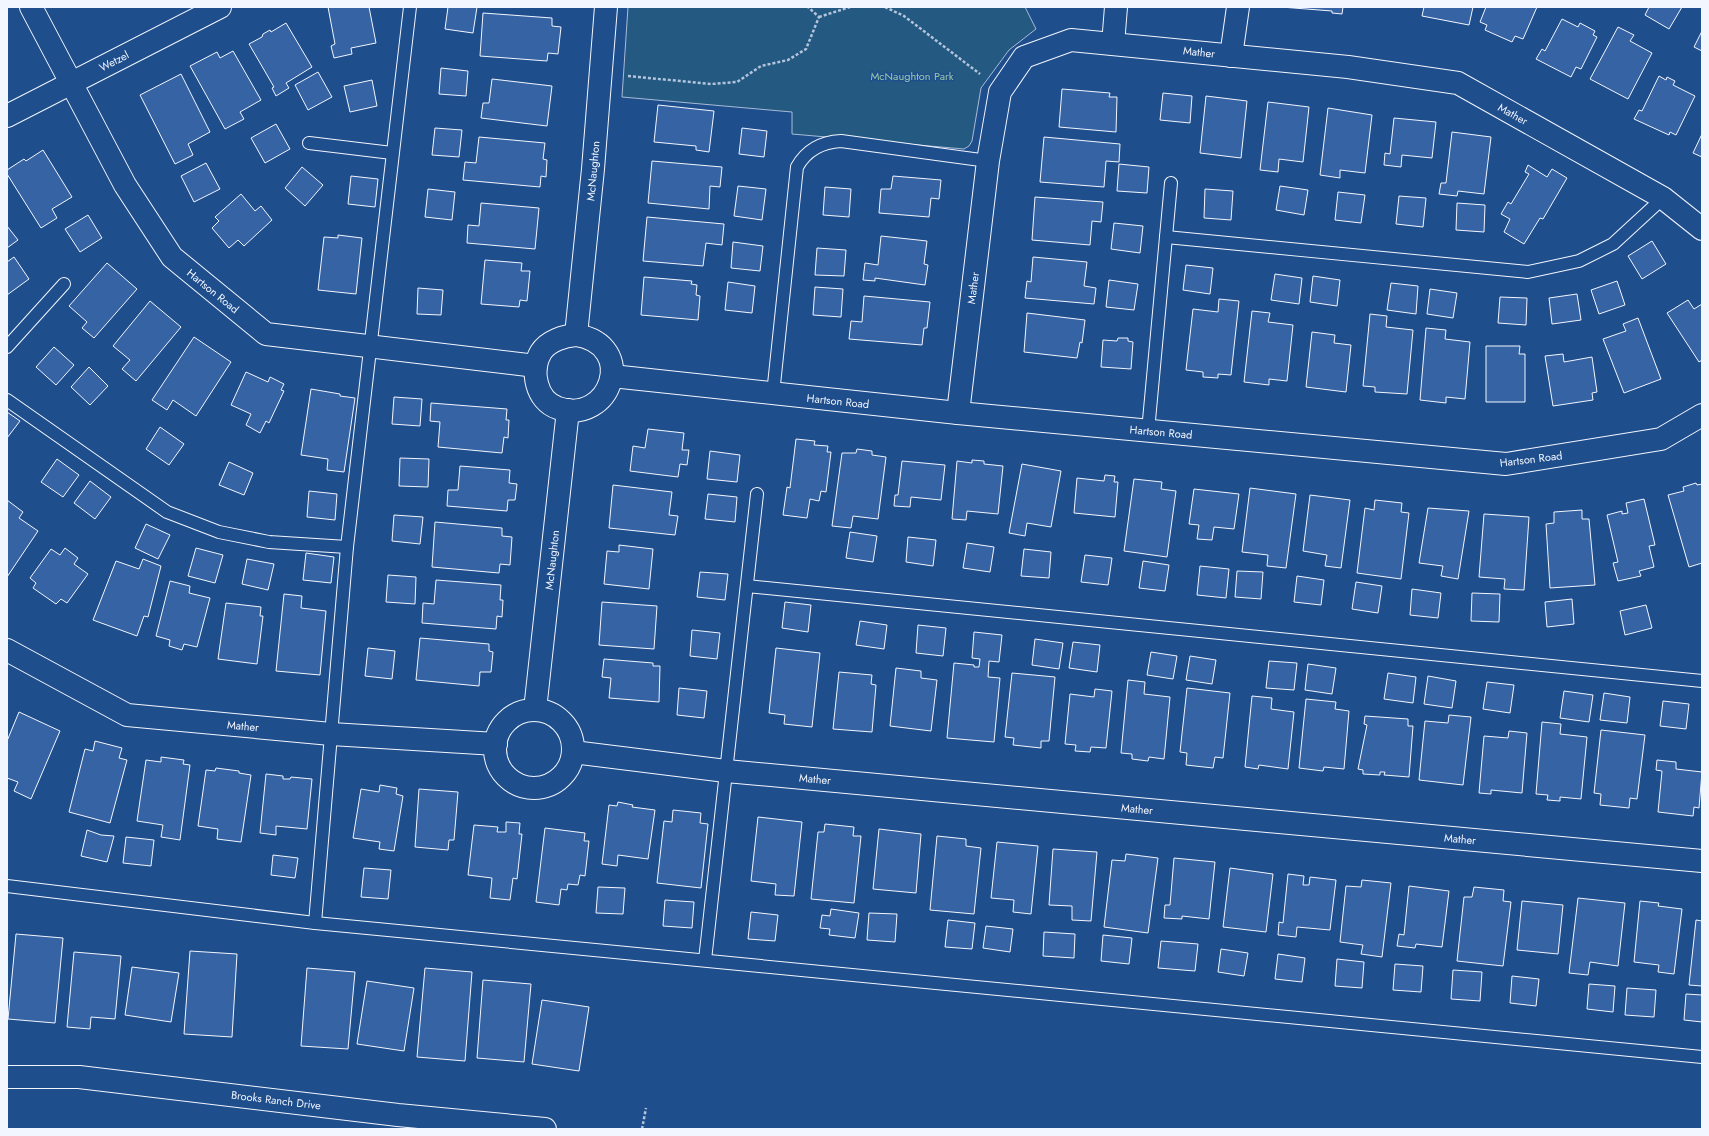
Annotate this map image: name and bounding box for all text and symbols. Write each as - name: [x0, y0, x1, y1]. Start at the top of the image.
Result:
- street label: Mather: [1182, 42, 1216, 62]
- street label: Wetzel: [96, 47, 132, 75]
- park label: McNaughton Park: [870, 68, 954, 84]
- street label: Mather: [1495, 99, 1531, 129]
- street label: McNaughton: [582, 140, 604, 202]
- street label: Hartson Road: [184, 265, 242, 317]
- street label: Mather: [963, 271, 983, 305]
- street label: Hartson Road: [806, 390, 870, 412]
- street label: Hartson Road: [1129, 421, 1193, 443]
- street label: Hartson Road: [1499, 447, 1563, 471]
- street label: McNaughton: [541, 529, 563, 591]
- street label: Mather: [226, 717, 260, 735]
- street label: Mather: [798, 770, 832, 788]
- street label: Mather: [1120, 800, 1154, 818]
- street label: Mather: [1443, 830, 1477, 848]
- street label: Brooks Ranch Drive: [230, 1087, 322, 1113]

